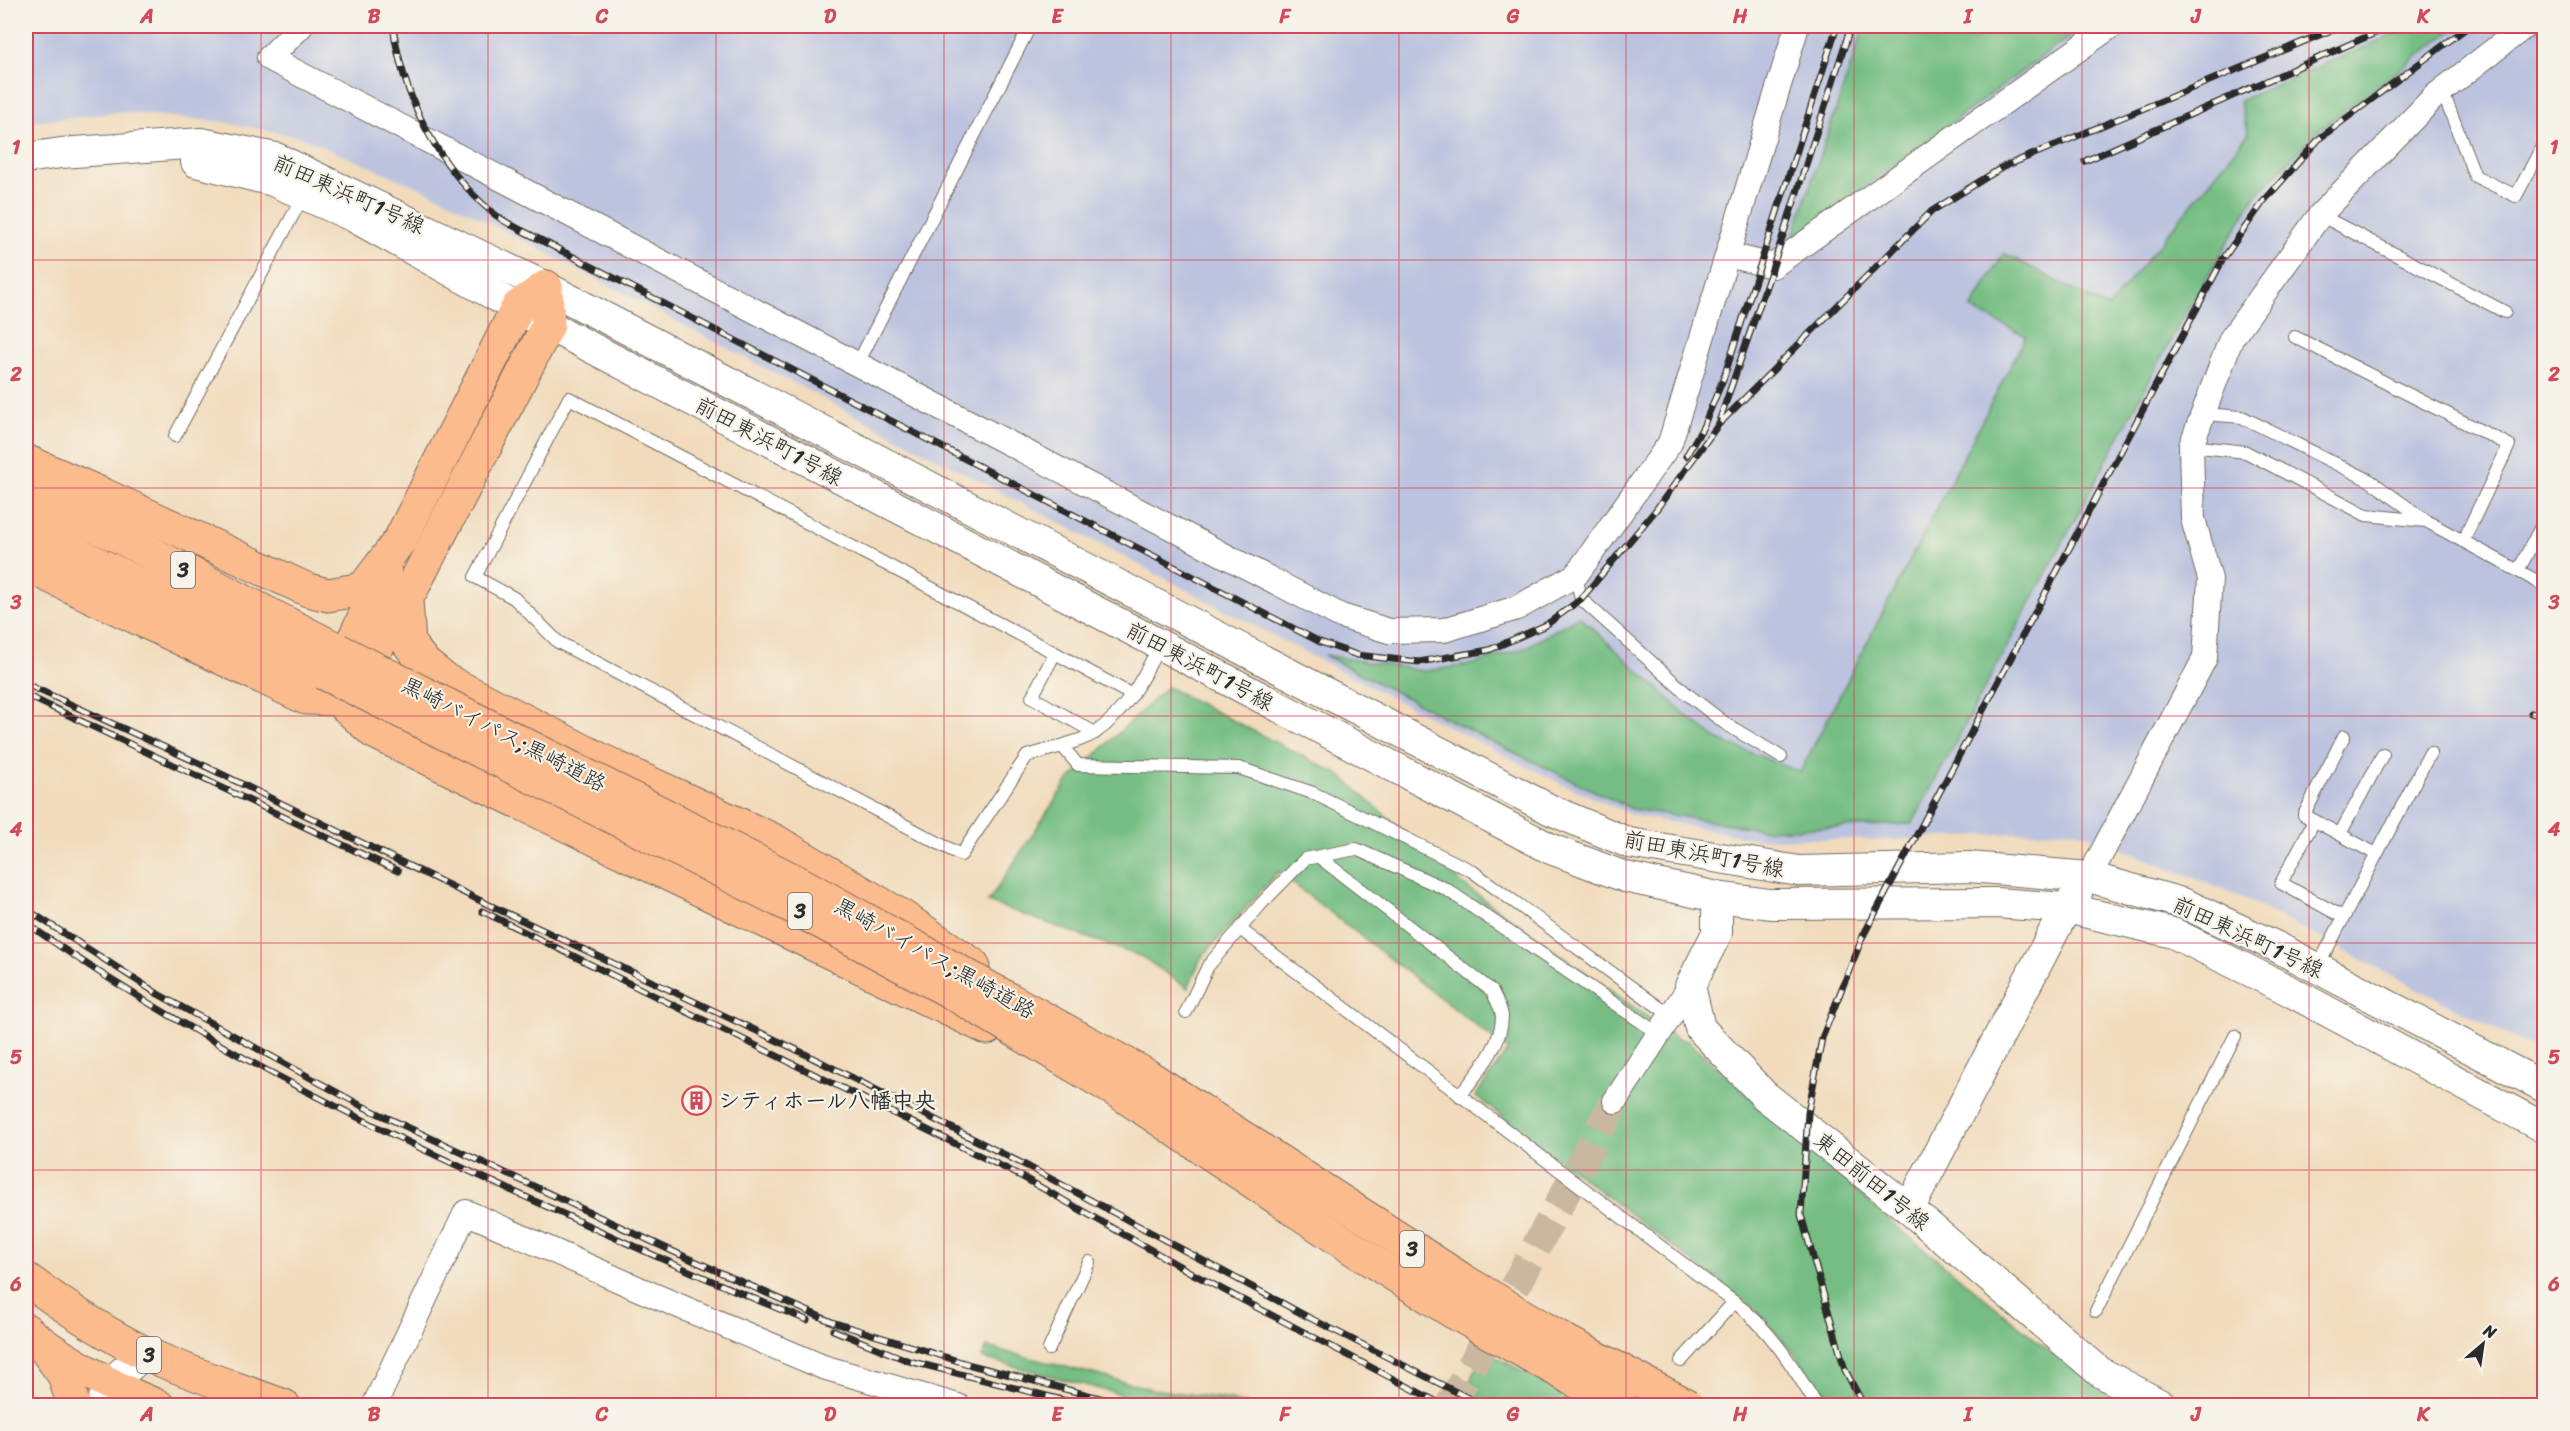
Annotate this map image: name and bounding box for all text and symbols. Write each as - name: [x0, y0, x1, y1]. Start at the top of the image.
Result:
- text: A: [139, 0, 154, 34]
- text: B: [368, 0, 381, 34]
- text: C: [595, 0, 609, 34]
- text: D: [824, 0, 837, 34]
- text: E: [1051, 0, 1064, 34]
- text: F: [1279, 0, 1292, 34]
- text: G: [1506, 0, 1520, 34]
- text: H: [1732, 0, 1748, 34]
- text: I: [1963, 0, 1974, 34]
- text: J: [2190, 0, 2202, 34]
- text: K: [2416, 0, 2431, 34]
- text: 1: [12, 130, 21, 165]
- text: 1: [2550, 130, 2559, 165]
- street label: 前田東浜町1号線: [266, 143, 432, 245]
- text: 2: [9, 357, 22, 392]
- text: 2: [2547, 357, 2560, 392]
- street label: 前田東浜町1号線: [688, 385, 850, 497]
- road number: 3: [171, 552, 195, 588]
- text: 3: [10, 585, 22, 620]
- text: 3: [2548, 585, 2560, 620]
- street label: 前田東浜町1号線: [1119, 610, 1281, 722]
- street label: 黒崎バイパス;黒崎道路: [394, 665, 614, 803]
- text: 4: [9, 812, 23, 847]
- text: 4: [2547, 812, 2561, 847]
- street label: 前田東浜町1号線: [1620, 819, 1788, 889]
- street label: 前田東浜町1号線: [2166, 885, 2330, 989]
- street label: 黒崎バイパス;黒崎道路: [827, 886, 1043, 1030]
- road number: 3: [788, 893, 812, 929]
- text: 5: [10, 1040, 22, 1075]
- text: 5: [2548, 1040, 2560, 1075]
- place label: シティホール八幡中央: [718, 1081, 936, 1120]
- building icon: シティホール八幡中央: [681, 1084, 713, 1116]
- street label: 東田前田1号線: [1805, 1121, 1939, 1241]
- road number: 3: [1400, 1231, 1424, 1267]
- text: 6: [9, 1267, 22, 1302]
- text: 6: [2547, 1267, 2560, 1302]
- north arrow: [2453, 1314, 2513, 1374]
- text: N: [2477, 1315, 2503, 1347]
- road number: 3: [137, 1337, 161, 1373]
- text: A: [139, 1397, 154, 1431]
- text: B: [368, 1397, 381, 1431]
- text: C: [595, 1397, 609, 1431]
- text: D: [824, 1397, 837, 1431]
- text: E: [1051, 1397, 1064, 1431]
- text: F: [1279, 1397, 1292, 1431]
- text: G: [1506, 1397, 1520, 1431]
- text: H: [1732, 1397, 1748, 1431]
- text: I: [1963, 1397, 1974, 1431]
- text: J: [2190, 1397, 2202, 1431]
- text: K: [2416, 1397, 2431, 1431]

